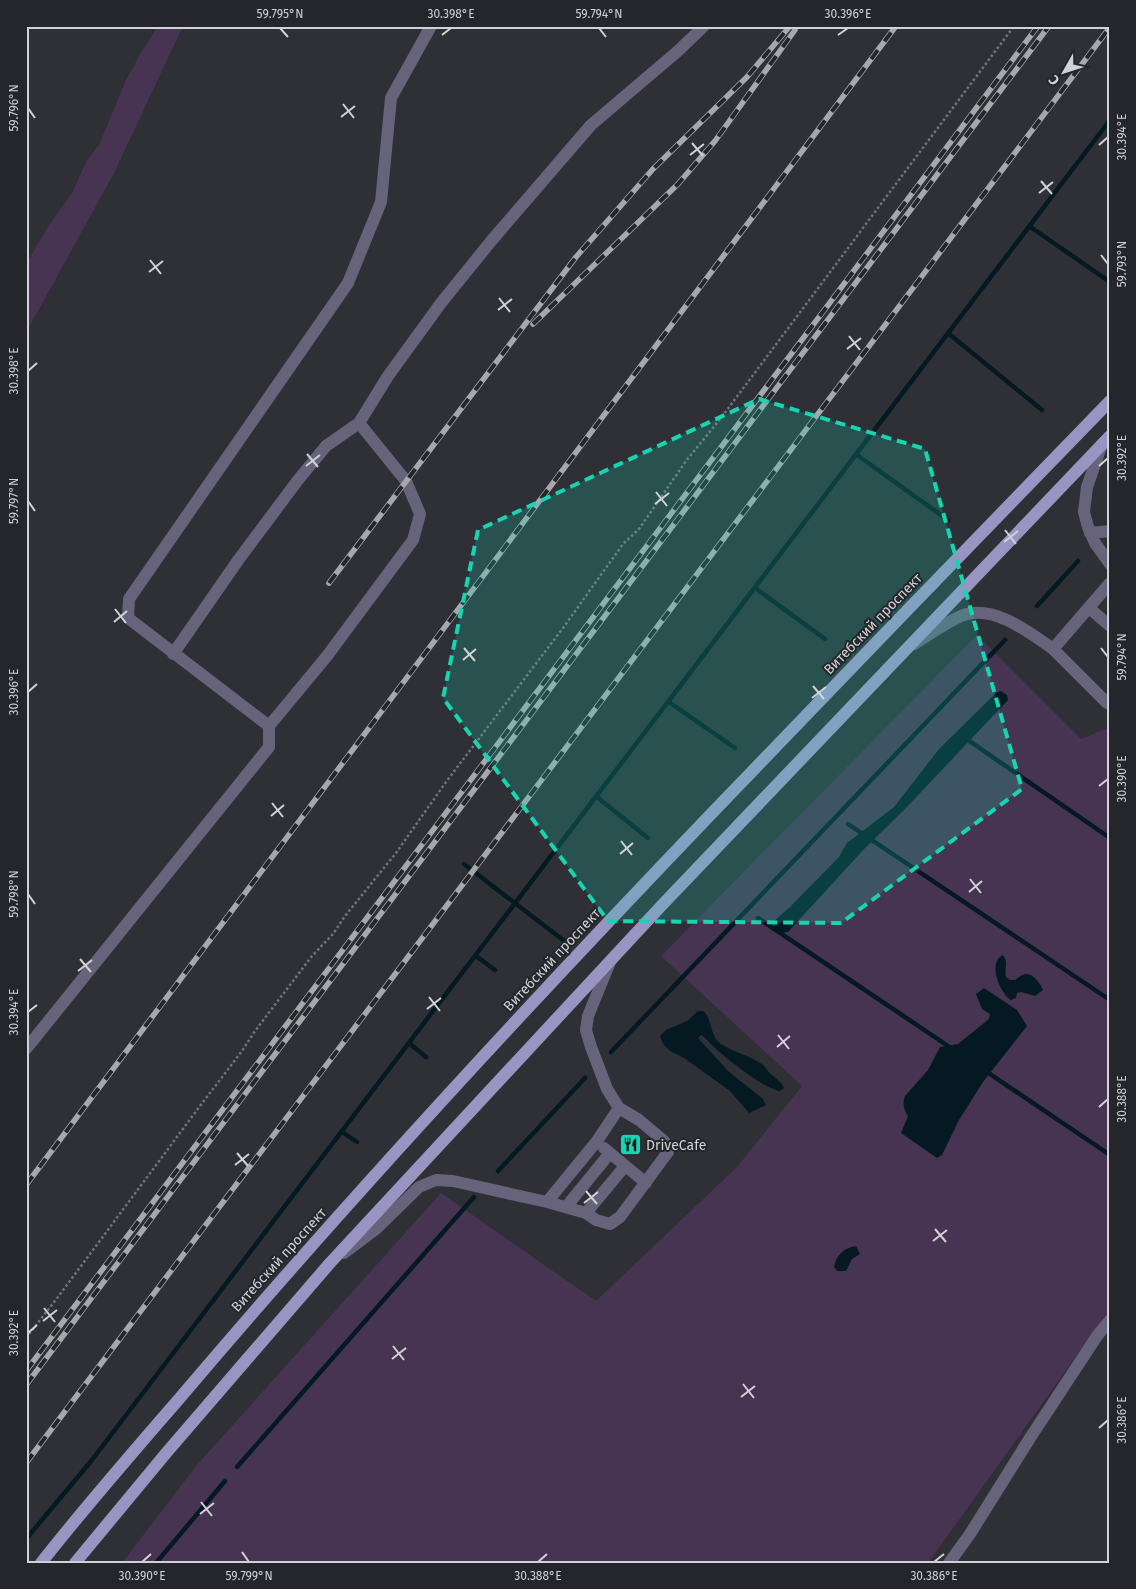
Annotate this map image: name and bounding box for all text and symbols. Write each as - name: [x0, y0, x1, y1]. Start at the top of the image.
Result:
- text: 59.795°N: [257, 7, 303, 21]
- text: 30.398°E: [427, 7, 475, 21]
- text: 59.794°N: [575, 7, 623, 21]
- text: 30.396°E: [825, 7, 871, 21]
- north arrow: [1038, 48, 1088, 98]
- text: С: [1045, 71, 1063, 88]
- text: 59.796°N: [7, 84, 21, 132]
- text: 30.394°E: [1115, 114, 1129, 160]
- text: 59.793°N: [1115, 241, 1129, 287]
- text: 30.398°E: [7, 347, 21, 395]
- text: 30.392°E: [1115, 435, 1129, 481]
- text: 59.797°N: [7, 478, 21, 524]
- street label: Витебский проспект: [820, 569, 926, 678]
- text: 59.794°N: [1115, 633, 1129, 681]
- text: 30.396°E: [7, 669, 21, 715]
- text: 30.390°E: [1115, 755, 1129, 803]
- text: 59.798°N: [7, 870, 21, 918]
- street label: Витебский проспект: [500, 905, 604, 1015]
- text: 30.394°E: [7, 989, 21, 1035]
- text: 30.388°E: [1115, 1075, 1129, 1123]
- restaurant icon: DriveCafe: [618, 1133, 642, 1157]
- place label: DriveCafe: [646, 1137, 706, 1154]
- street label: Витебский проспект: [228, 1204, 331, 1315]
- text: 30.392°E: [7, 1310, 21, 1356]
- text: 30.386°E: [1115, 1396, 1129, 1444]
- text: 30.390°E: [118, 1569, 166, 1583]
- text: 59.799°N: [225, 1569, 273, 1583]
- text: 30.388°E: [514, 1569, 562, 1583]
- text: 30.386°E: [910, 1569, 958, 1583]

